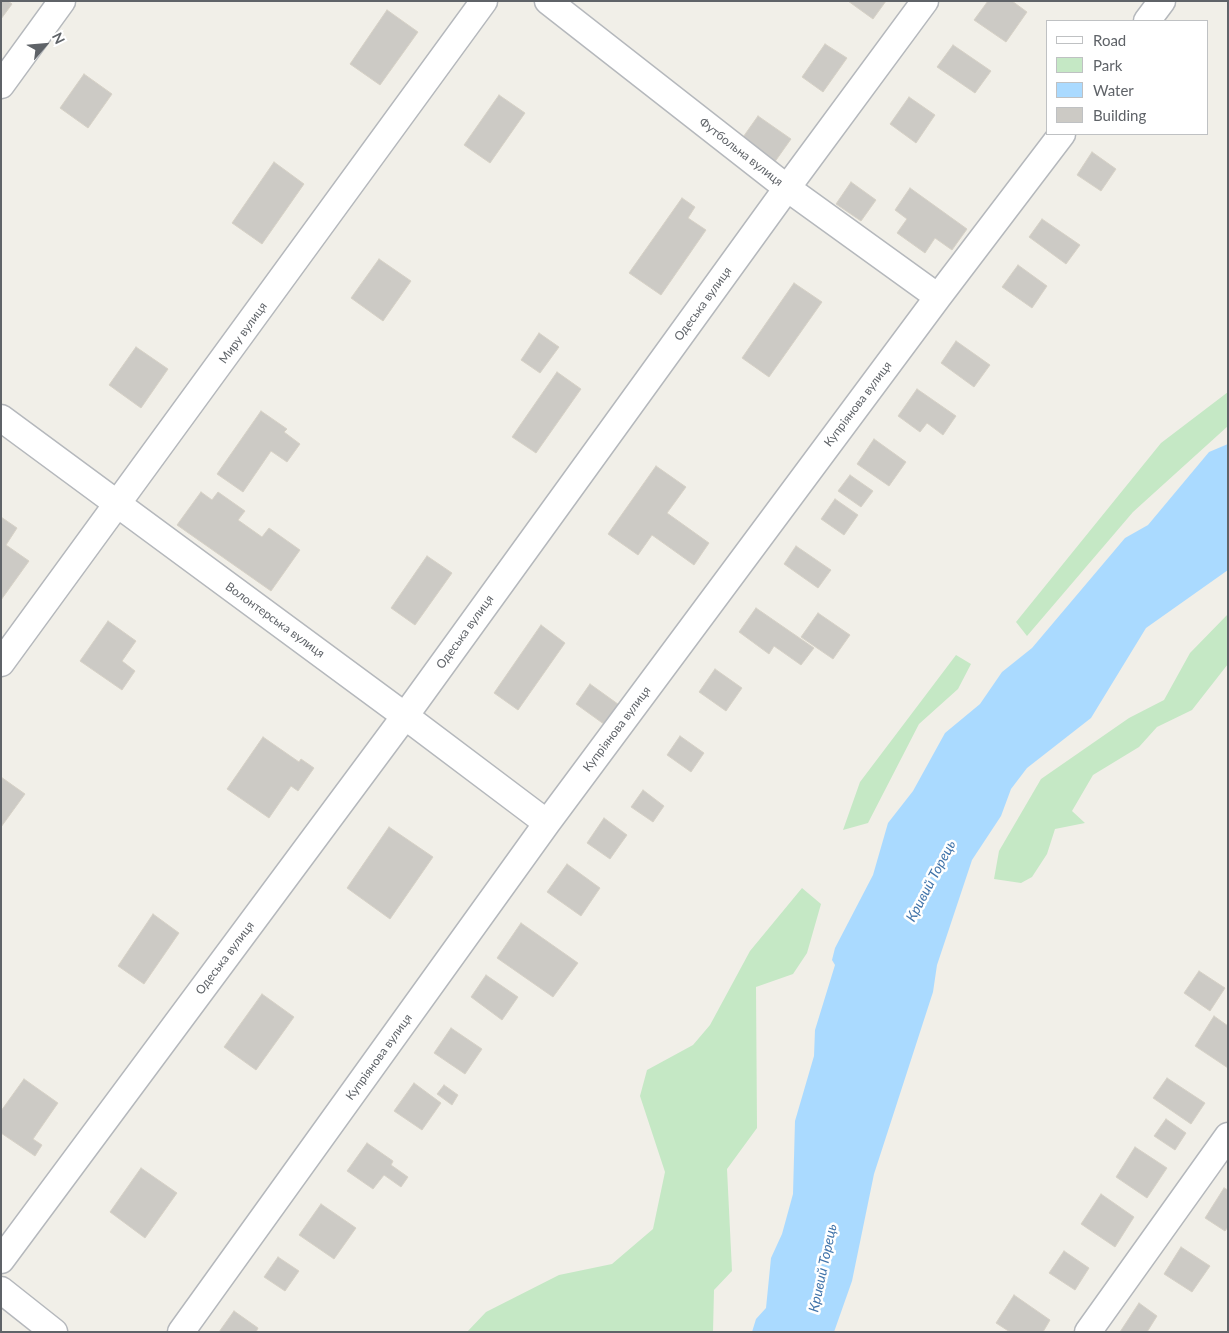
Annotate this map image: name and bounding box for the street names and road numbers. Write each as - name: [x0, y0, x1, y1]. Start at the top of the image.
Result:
- street label: Футбольна вулиця: [696, 115, 786, 189]
- street label: Одеська вулиця: [671, 264, 735, 344]
- street label: Миру вулиця: [216, 300, 270, 366]
- street label: Купріянова вулиця: [821, 359, 895, 449]
- street label: Волонтерська вулиця: [223, 579, 327, 661]
- street label: Одеська вулиця: [433, 592, 497, 672]
- street label: Купріянова вулиця: [580, 684, 654, 774]
- street label: Одеська вулиця: [193, 919, 257, 997]
- street label: Купріянова вулиця: [343, 1011, 415, 1103]

